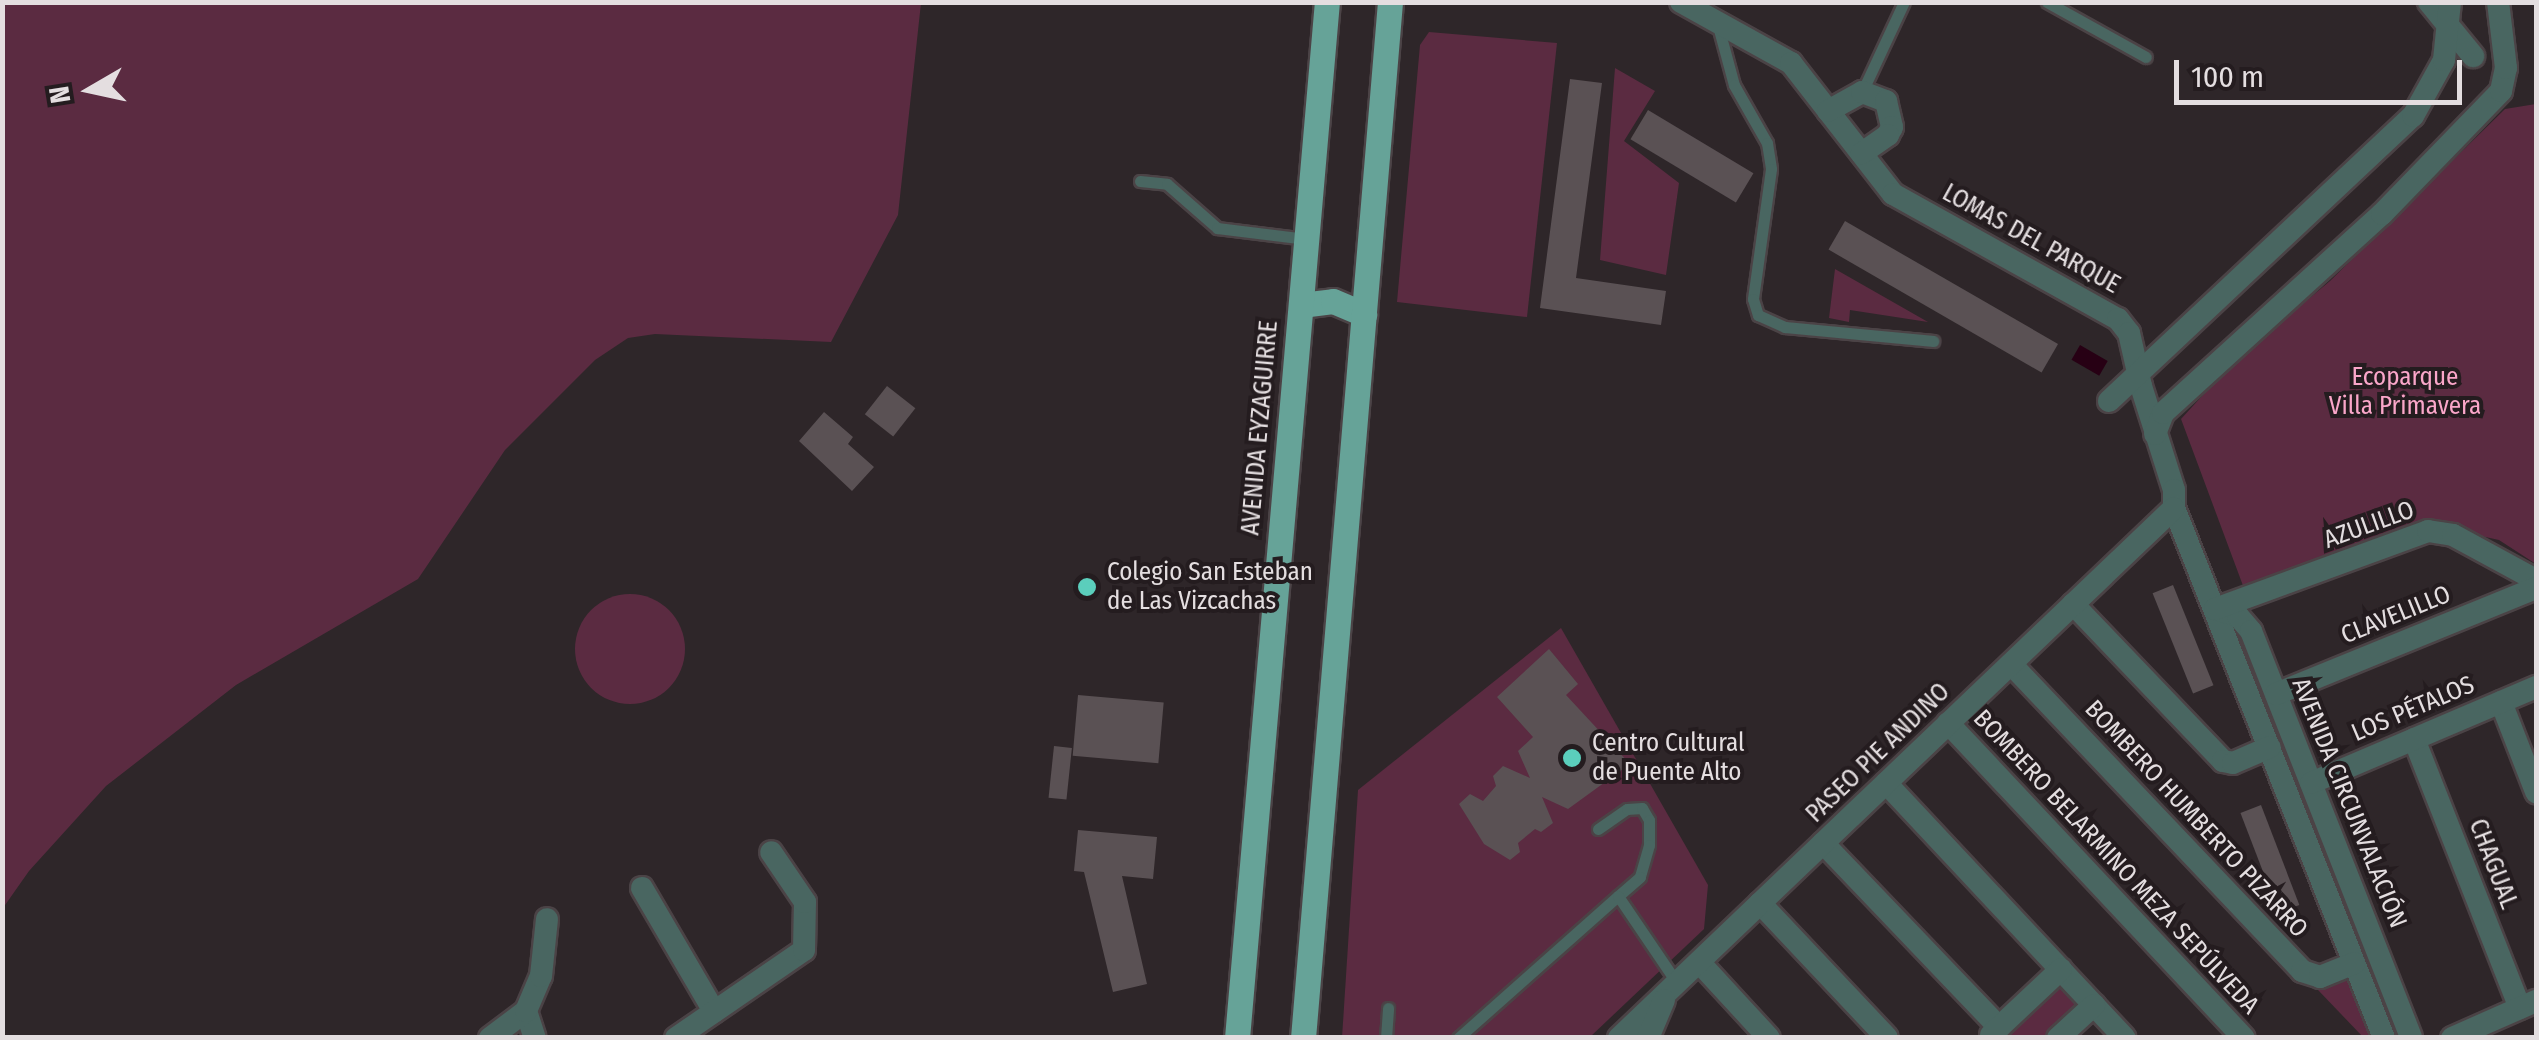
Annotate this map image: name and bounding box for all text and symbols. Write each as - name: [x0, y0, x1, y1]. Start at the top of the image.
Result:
- north arrow: [40, 40, 140, 140]
- scale bar: [2179, 40, 2466, 102]
- text: 100 m: [2191, 59, 2264, 95]
- text: N: [42, 84, 77, 106]
- street label: LOMAS DEL PARQUE: [1937, 178, 2125, 300]
- street label: AVENIDA EYZAGUIRRE: [1236, 320, 1284, 536]
- park label: Ecoparque Villa Primavera: [2329, 363, 2481, 422]
- street label: AZULILLO: [2320, 495, 2418, 555]
- place label: Colegio San Esteban de Las Vizcachas: [1107, 558, 1313, 617]
- marker: Colegio San Esteban de Las Vizcachas: [1076, 576, 1098, 598]
- street label: CLAVELILLO: [2337, 579, 2455, 651]
- street label: LOS PÉTALOS: [2347, 670, 2479, 748]
- street label: AVENIDA CIRCUNVALACIÓN: [2285, 674, 2413, 932]
- street label: PASEO PIE ANDINO: [1800, 677, 1956, 829]
- street label: BOMBERO HUMBERTO PIZARRO: [2078, 694, 2314, 944]
- street label: BOMBERO BELARMINO MEZA SEPÚLVEDA: [1967, 704, 2265, 1020]
- place label: Centro Cultural de Puente Alto: [1592, 729, 1745, 788]
- marker: Centro Cultural de Puente Alto: [1561, 747, 1583, 769]
- street label: CHAGUAL: [2462, 815, 2524, 913]

